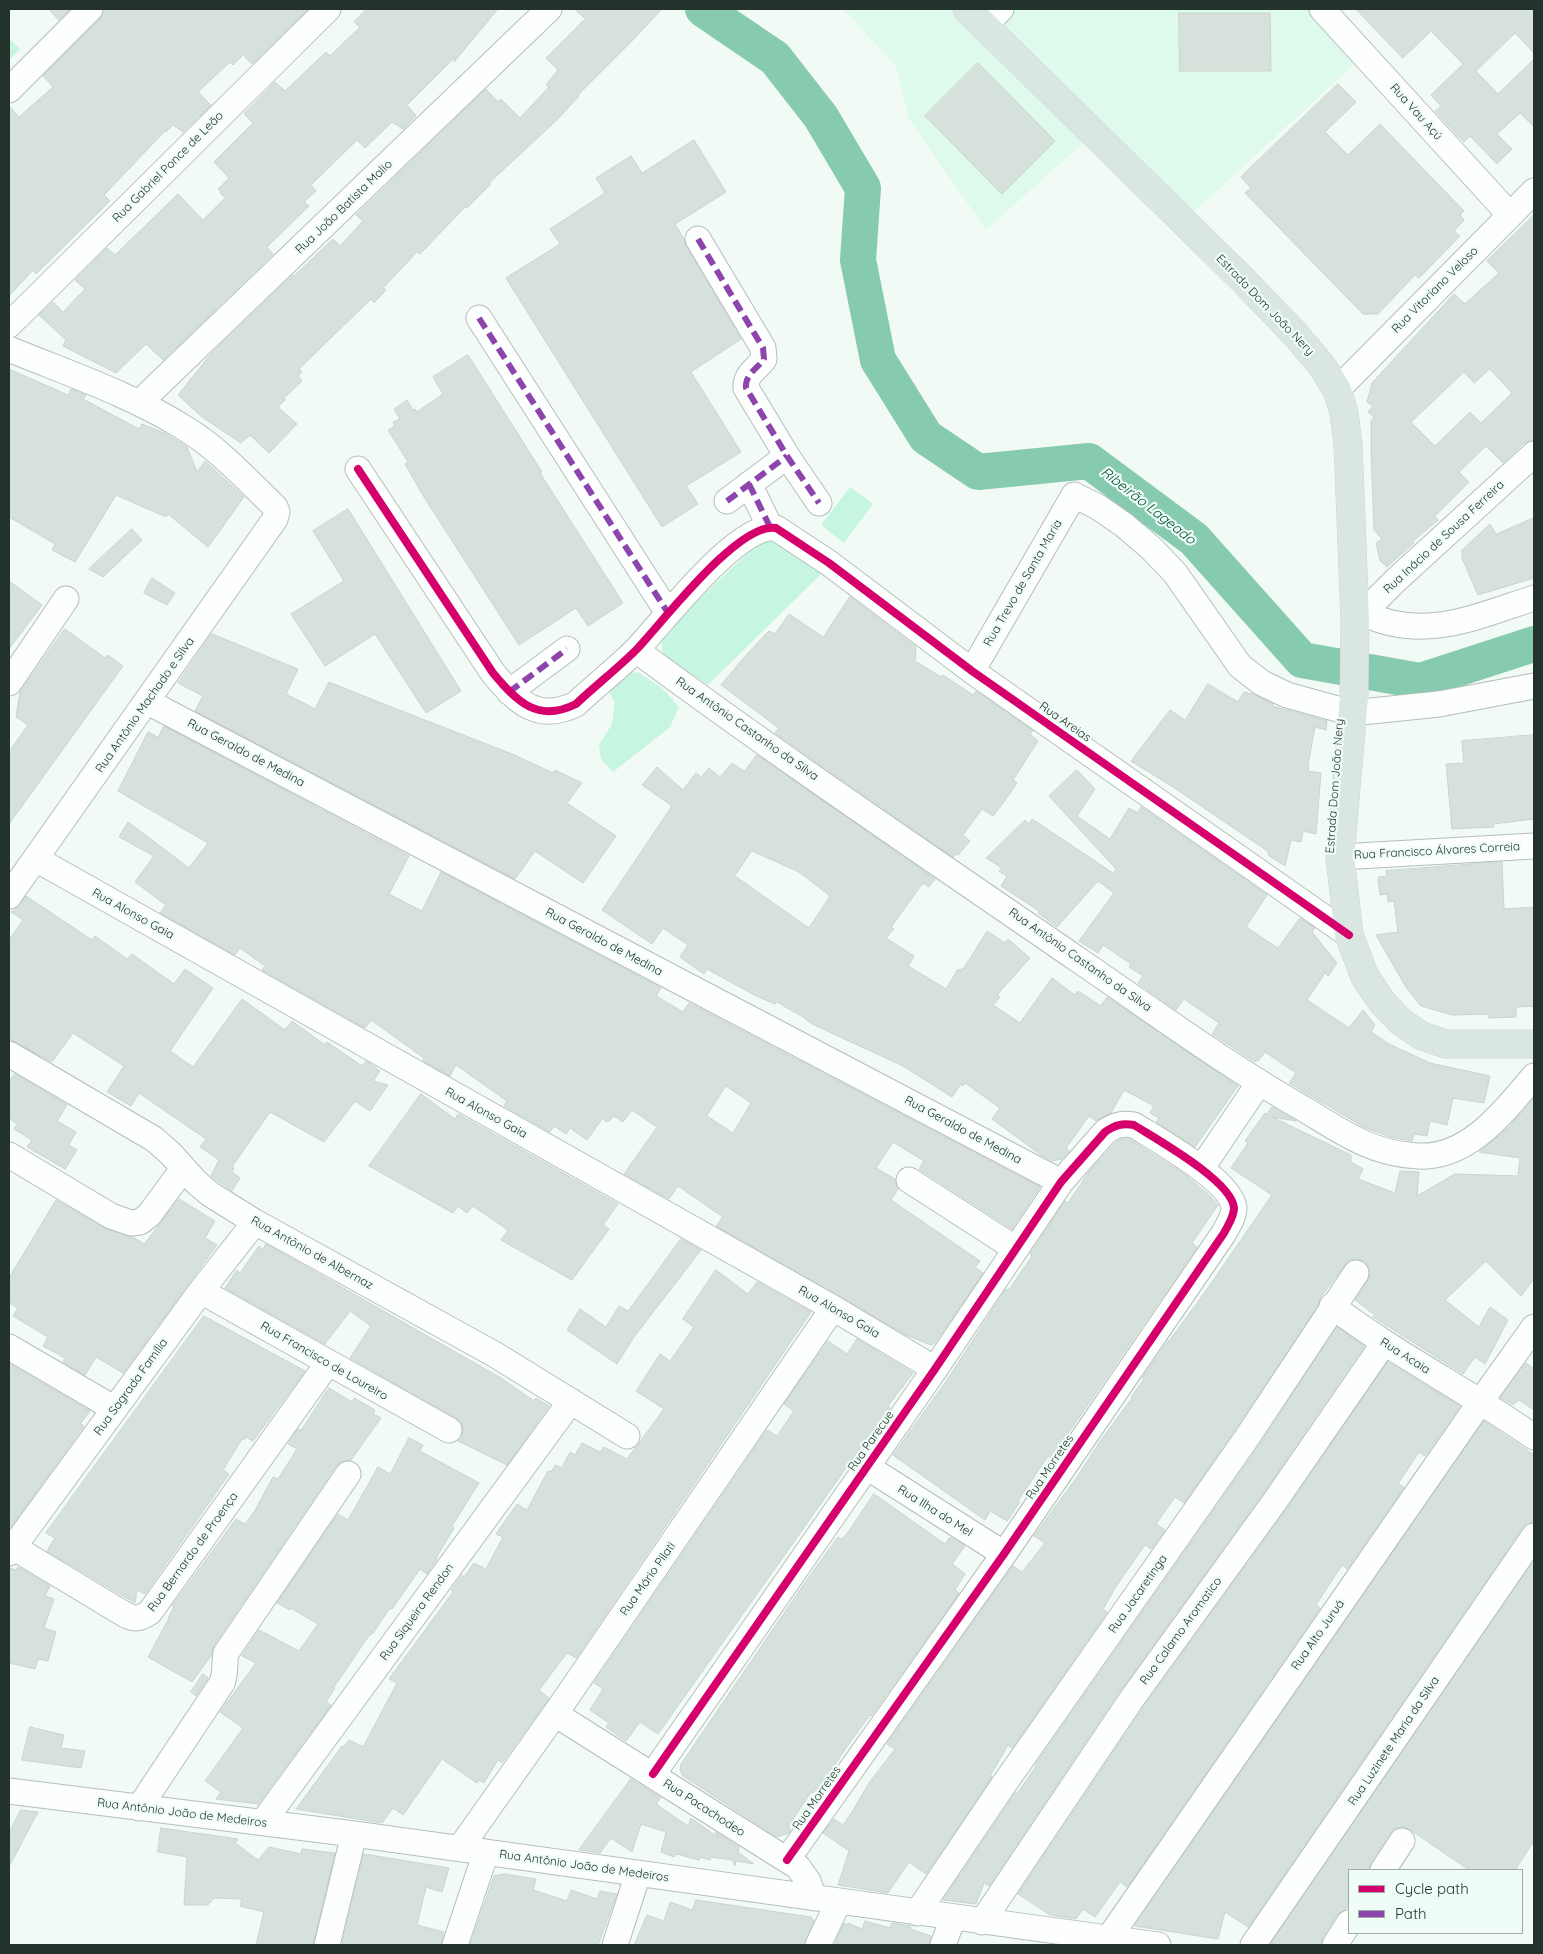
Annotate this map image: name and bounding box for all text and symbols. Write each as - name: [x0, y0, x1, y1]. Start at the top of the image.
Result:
- street label: Rua Vau Açú: [1387, 81, 1445, 143]
- street label: Rua Gabriel Ponce de Leão: [110, 109, 226, 225]
- street label: Rua João Batista Malio: [293, 157, 395, 257]
- street label: Rua Vitoriano Veloso: [1389, 244, 1481, 336]
- street label: Estrada Dom João Nery: [1213, 251, 1317, 359]
- water label: Ribeirão Lageado: [1097, 464, 1199, 548]
- street label: Rua Inácio de Sousa Ferreira: [1381, 477, 1507, 597]
- street label: Rua Trevo de Santa Maria: [981, 517, 1065, 649]
- street label: Rua Antônio Machado e Silva: [93, 634, 197, 776]
- street label: Rua Antônio Castanho da Silva: [673, 674, 821, 784]
- street label: Rua Areias: [1036, 699, 1094, 745]
- street label: Rua Geraldo de Medina: [185, 716, 307, 790]
- street label: Estrada Dom João Nery: [1323, 718, 1347, 854]
- street label: Rua Francisco Álvares Correia: [1354, 839, 1520, 863]
- street label: Rua Alonso Gaia: [89, 885, 177, 943]
- street label: Rua Geraldo de Medina: [543, 905, 665, 979]
- street label: Rua Antônio Castanho da Silva: [1006, 905, 1154, 1015]
- street label: Rua Alonso Gaia: [442, 1084, 530, 1142]
- street label: Rua Geraldo de Medina: [902, 1093, 1024, 1167]
- street label: Rua Antônio de Albernaz: [248, 1213, 376, 1293]
- street label: Rua Alonso Gaia: [796, 1283, 882, 1341]
- street label: Rua Francisco de Loureiro: [258, 1319, 390, 1403]
- street label: Rua Acaia: [1377, 1335, 1433, 1377]
- street label: Rua Sagrada Família: [91, 1336, 171, 1438]
- street label: Rua Parecue: [845, 1408, 897, 1474]
- street label: Rua Morretes: [1023, 1432, 1077, 1502]
- street label: Rua Ilha do Mel: [895, 1482, 975, 1540]
- street label: Rua Bernardo de Proença: [145, 1489, 241, 1615]
- street label: Rua Mário Pilati: [617, 1539, 679, 1619]
- street label: Rua Jacaretinga: [1106, 1552, 1170, 1636]
- street label: Rua Siqueira Rendon: [377, 1561, 457, 1663]
- street label: Rua Calamo Aromatico: [1137, 1574, 1225, 1688]
- street label: Rua Alto Juruá: [1288, 1597, 1348, 1673]
- street label: Rua Luzinete Maria da Silva: [1345, 1674, 1443, 1808]
- street label: Rua Morretes: [790, 1763, 844, 1833]
- street label: Rua Pacachodeo: [660, 1776, 748, 1840]
- street label: Rua Antônio João de Medeiros: [96, 1795, 268, 1831]
- street label: Rua Antônio João de Medeiros: [498, 1847, 670, 1885]
- legend: [1348, 1869, 1523, 1934]
- text: Cycle path: [1395, 1879, 1469, 1898]
- text: Path: [1395, 1904, 1427, 1923]

